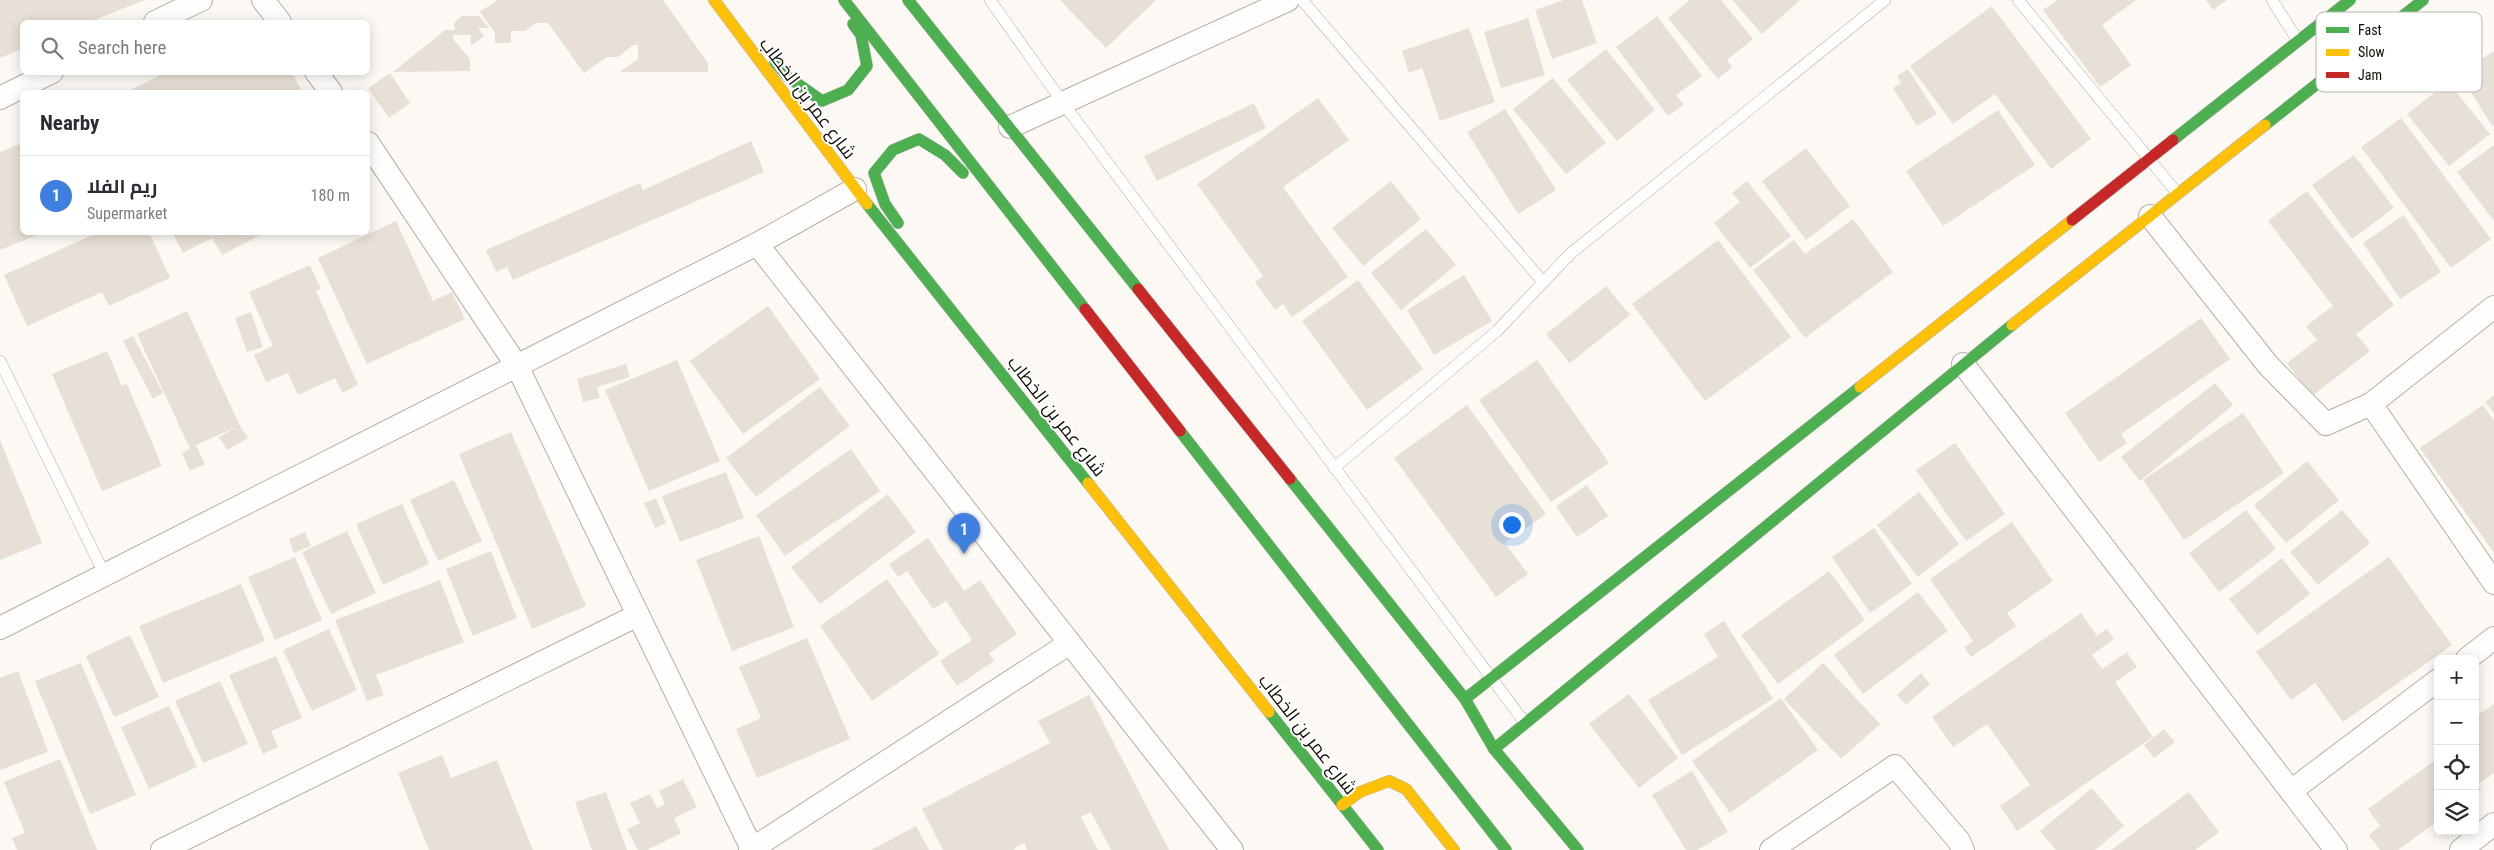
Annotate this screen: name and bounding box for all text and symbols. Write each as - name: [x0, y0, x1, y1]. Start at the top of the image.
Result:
- legend: [2316, 12, 2482, 92]
- search box: [20, 20, 370, 75]
- text: Fast: [2358, 22, 2382, 38]
- street label: شارع عمر بن الخطاب: [754, 33, 860, 164]
- icon: search: [38, 34, 66, 62]
- text: Search here: [78, 36, 166, 59]
- text: Slow: [2358, 44, 2385, 60]
- text: Jam: [2358, 67, 2382, 83]
- text: Nearby: [40, 111, 99, 135]
- text: ريم الفلا: [87, 175, 157, 198]
- text: 1: [52, 186, 60, 205]
- text: 180 m: [311, 186, 350, 205]
- text: Supermarket: [87, 204, 167, 223]
- street label: شارع عمر بن الخطاب: [1002, 352, 1110, 481]
- your location: [1499, 512, 1525, 538]
- pin: 1: [948, 513, 980, 554]
- map controls: [2434, 655, 2479, 835]
- button: +: [2434, 655, 2479, 700]
- street label: شارع عمر بن الخطاب: [1253, 670, 1361, 799]
- button: −: [2434, 700, 2479, 745]
- button: locate: [2434, 745, 2479, 790]
- button: layers: [2434, 790, 2479, 835]

